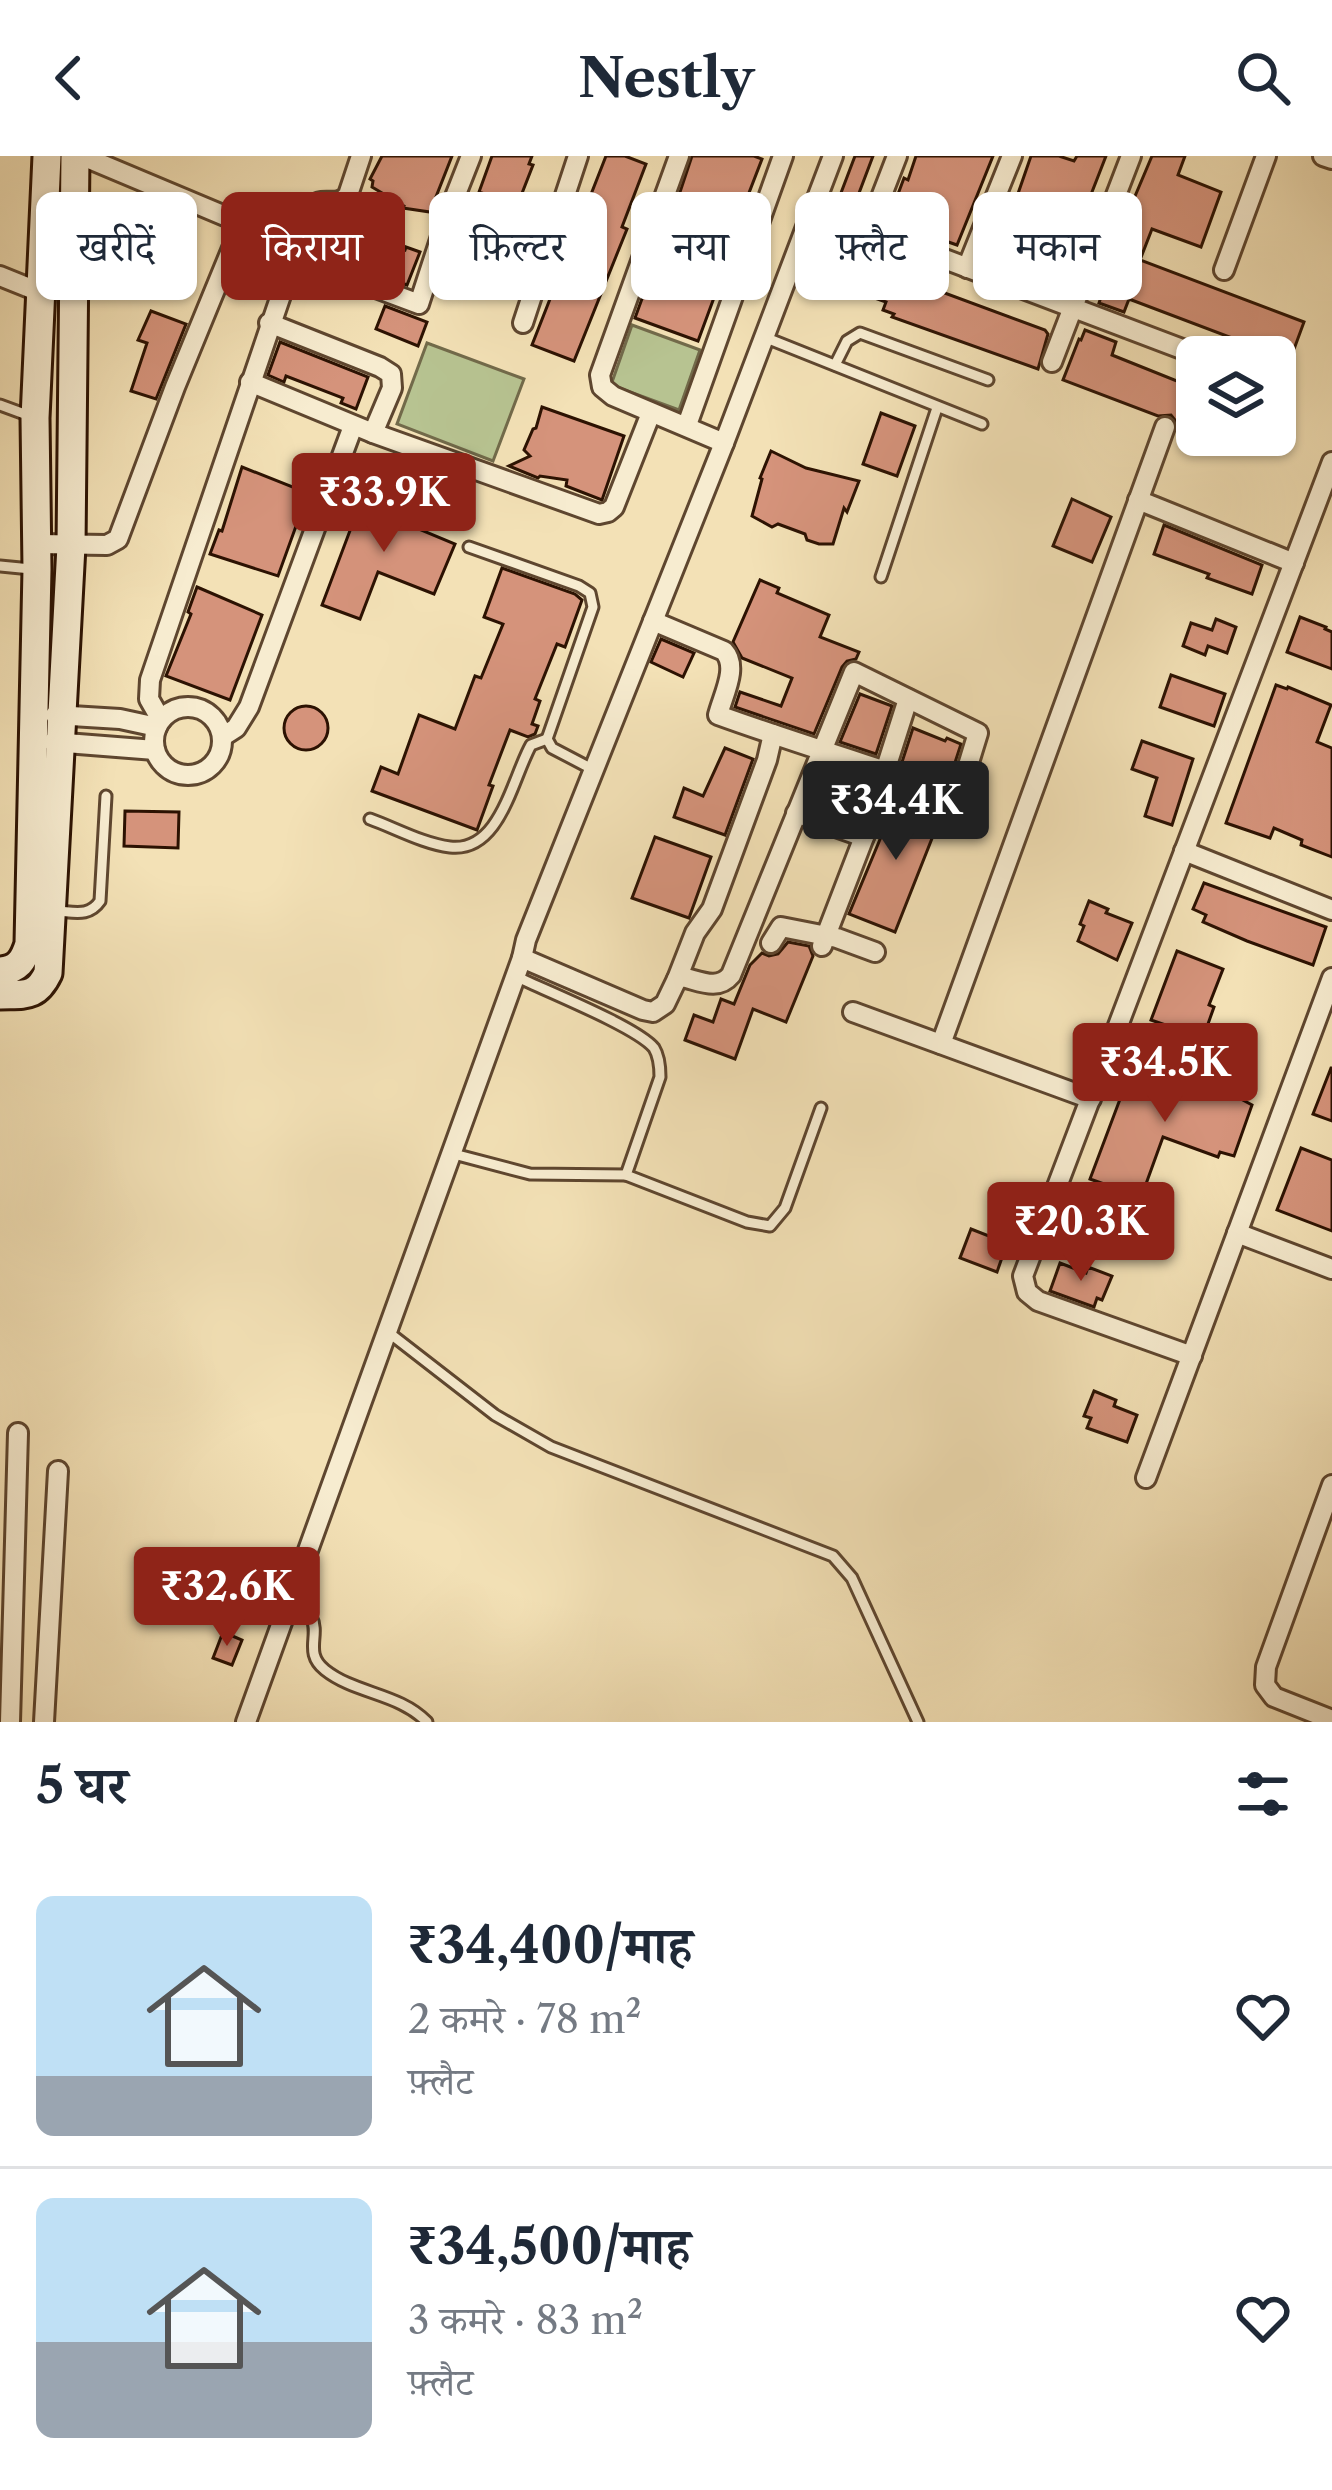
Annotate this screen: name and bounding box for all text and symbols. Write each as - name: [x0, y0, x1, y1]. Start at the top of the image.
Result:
- icon: back: [36, 45, 102, 111]
- text: Nestly: [578, 45, 754, 111]
- icon: search: [1230, 45, 1296, 111]
- chip: खरीदें: [36, 192, 197, 300]
- chip: किराया: [221, 192, 405, 300]
- chip: फ़िल्टर: [429, 192, 607, 300]
- chip: नया: [631, 192, 771, 300]
- chip: फ़्लैट: [795, 192, 949, 300]
- chip: मकान: [973, 192, 1142, 300]
- map controls: [1176, 336, 1296, 456]
- button: layers: [1176, 336, 1296, 456]
- pin: ₹33.9K: [286, 453, 482, 555]
- text: ₹33.9K: [319, 468, 449, 516]
- pin: ₹34.4K: [798, 761, 994, 863]
- text: ₹34.4K: [830, 776, 962, 824]
- pin: ₹34.5K: [1067, 1023, 1263, 1125]
- text: ₹34.5K: [1100, 1038, 1230, 1086]
- pin: ₹20.3K: [983, 1182, 1179, 1284]
- text: ₹20.3K: [1014, 1197, 1148, 1245]
- pin: ₹32.6K: [129, 1547, 325, 1649]
- text: ₹32.6K: [161, 1562, 293, 1610]
- text: 5 घर: [36, 1754, 128, 1816]
- icon: filters: [1230, 1761, 1296, 1827]
- text: ₹34,400/माह: [408, 1914, 692, 1976]
- icon: home: [132, 1944, 276, 2088]
- icon: heart: [1230, 1983, 1296, 2049]
- text: 2 कमरे · 78 m²: [408, 1995, 642, 2043]
- text: फ़्लैट: [408, 2057, 473, 2105]
- text: ₹34,500/माह: [408, 2215, 690, 2277]
- icon: home: [132, 2246, 276, 2390]
- icon: heart: [1230, 2285, 1296, 2351]
- text: 3 कमरे · 83 m²: [408, 2296, 643, 2344]
- text: फ़्लैट: [408, 2358, 473, 2406]

